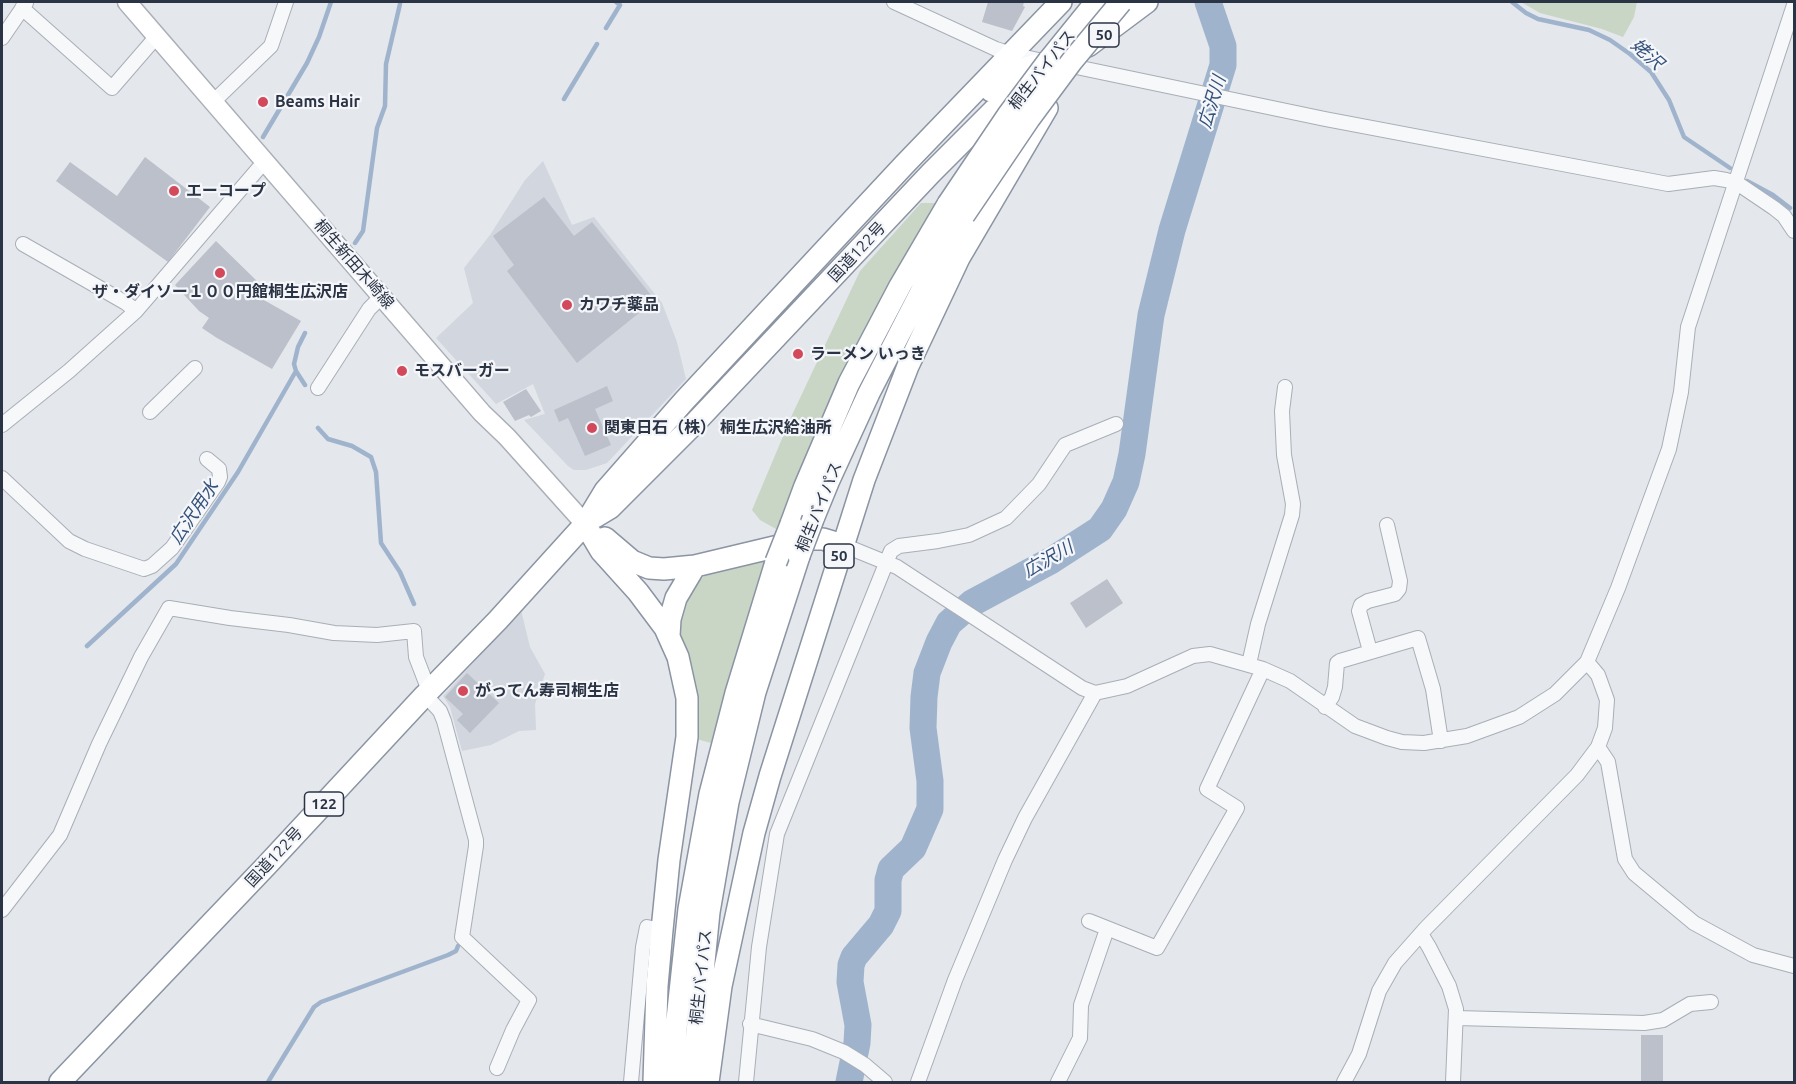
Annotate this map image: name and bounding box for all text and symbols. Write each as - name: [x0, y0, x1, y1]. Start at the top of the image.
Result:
- road number: 50: [1089, 23, 1119, 47]
- street label: 桐生バイパス: [1005, 26, 1079, 114]
- water label: 姥沢: [1626, 34, 1668, 74]
- water label: 広沢川: [1194, 73, 1230, 131]
- place label: Beams Hair: [275, 92, 360, 112]
- marker: Beams Hair: [256, 95, 270, 109]
- place label: エーコープ: [186, 181, 266, 201]
- marker: エーコープ: [167, 184, 181, 198]
- street label: 桐生新田木崎線: [310, 215, 398, 313]
- street label: 国道122号: [824, 218, 890, 286]
- marker: ザ・ダイソー１００円館桐生広沢店: [213, 266, 227, 280]
- place label: ザ・ダイソー１００円館桐生広沢店: [92, 282, 348, 302]
- place label: カワチ薬品: [579, 295, 659, 315]
- marker: カワチ薬品: [560, 298, 574, 312]
- place label: ラーメン いっき: [810, 344, 926, 364]
- marker: ラーメン いっき: [791, 347, 805, 361]
- place label: モスバーガー: [414, 361, 510, 381]
- marker: モスバーガー: [395, 364, 409, 378]
- place label: 関東日石（株） 桐生広沢給油所: [604, 418, 832, 438]
- marker: 関東日石（株） 桐生広沢給油所: [585, 421, 599, 435]
- street label: 桐生バイパス: [792, 459, 846, 555]
- water label: 広沢用水: [165, 476, 223, 548]
- water label: 広沢川: [1019, 536, 1077, 582]
- road number: 50: [824, 544, 854, 568]
- place label: がってん寿司桐生店: [475, 681, 619, 701]
- marker: がってん寿司桐生店: [456, 684, 470, 698]
- road number: 122: [304, 792, 344, 816]
- street label: 国道122号: [241, 823, 307, 891]
- street label: 桐生バイパス: [686, 928, 716, 1026]

